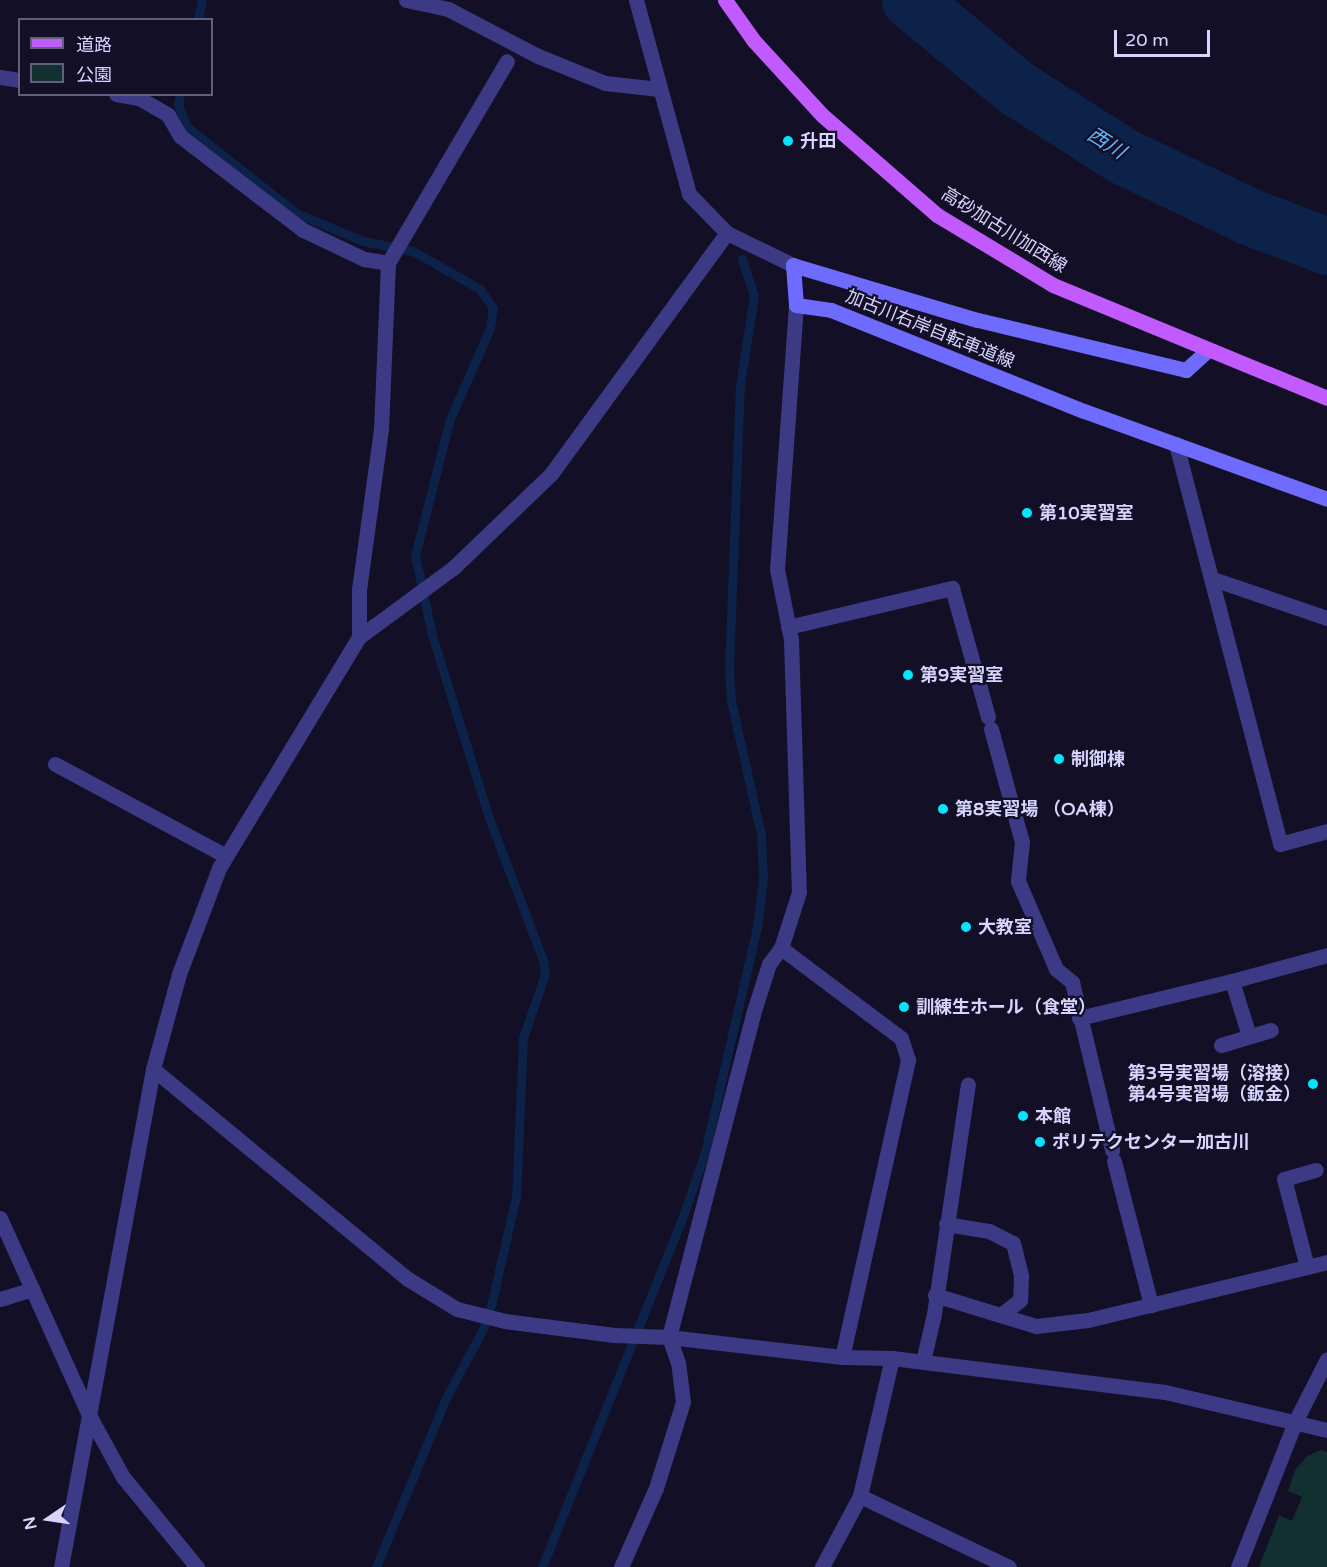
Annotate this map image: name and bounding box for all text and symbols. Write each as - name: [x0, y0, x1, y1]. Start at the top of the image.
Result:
- legend: [18, 18, 213, 96]
- scale bar: [1117, 18, 1213, 56]
- text: 20 m: [1125, 29, 1169, 51]
- text: 道路: [76, 34, 112, 56]
- text: 公園: [76, 64, 112, 86]
- water label: 西川: [1083, 123, 1129, 165]
- place label: 升田: [800, 130, 836, 152]
- marker: 升田: [781, 134, 795, 148]
- street label: 高砂加古川加西線: [937, 183, 1071, 277]
- street label: 加古川右岸自転車道線: [843, 285, 1017, 373]
- place label: 第10実習室: [1039, 502, 1134, 524]
- marker: 第10実習室: [1020, 506, 1034, 520]
- place label: 第9実習室: [920, 664, 1003, 686]
- marker: 第9実習室: [901, 668, 915, 682]
- place label: 制御棟: [1071, 748, 1125, 770]
- marker: 制御棟: [1052, 752, 1066, 766]
- place label: 第8実習場 （OA棟）: [955, 798, 1125, 820]
- marker: 第8実習場 （OA棟）: [936, 802, 950, 816]
- place label: 大教室: [978, 916, 1032, 938]
- marker: 大教室: [959, 920, 973, 934]
- place label: 訓練生ホール（食堂）: [916, 996, 1096, 1018]
- marker: 訓練生ホール（食堂）: [897, 1000, 911, 1014]
- place label: 第3号実習場（溶接） 第4号実習場（鈑金）: [1128, 1063, 1301, 1106]
- marker: 第3号実習場（溶接） 第4号実習場（鈑金）: [1306, 1077, 1320, 1091]
- place label: 本館: [1035, 1105, 1071, 1127]
- marker: 本館: [1016, 1109, 1030, 1123]
- place label: ポリテクセンター加古川: [1052, 1131, 1250, 1153]
- marker: ポリテクセンター加古川: [1033, 1135, 1047, 1149]
- north arrow: [18, 1489, 78, 1549]
- text: N: [19, 1515, 42, 1532]

